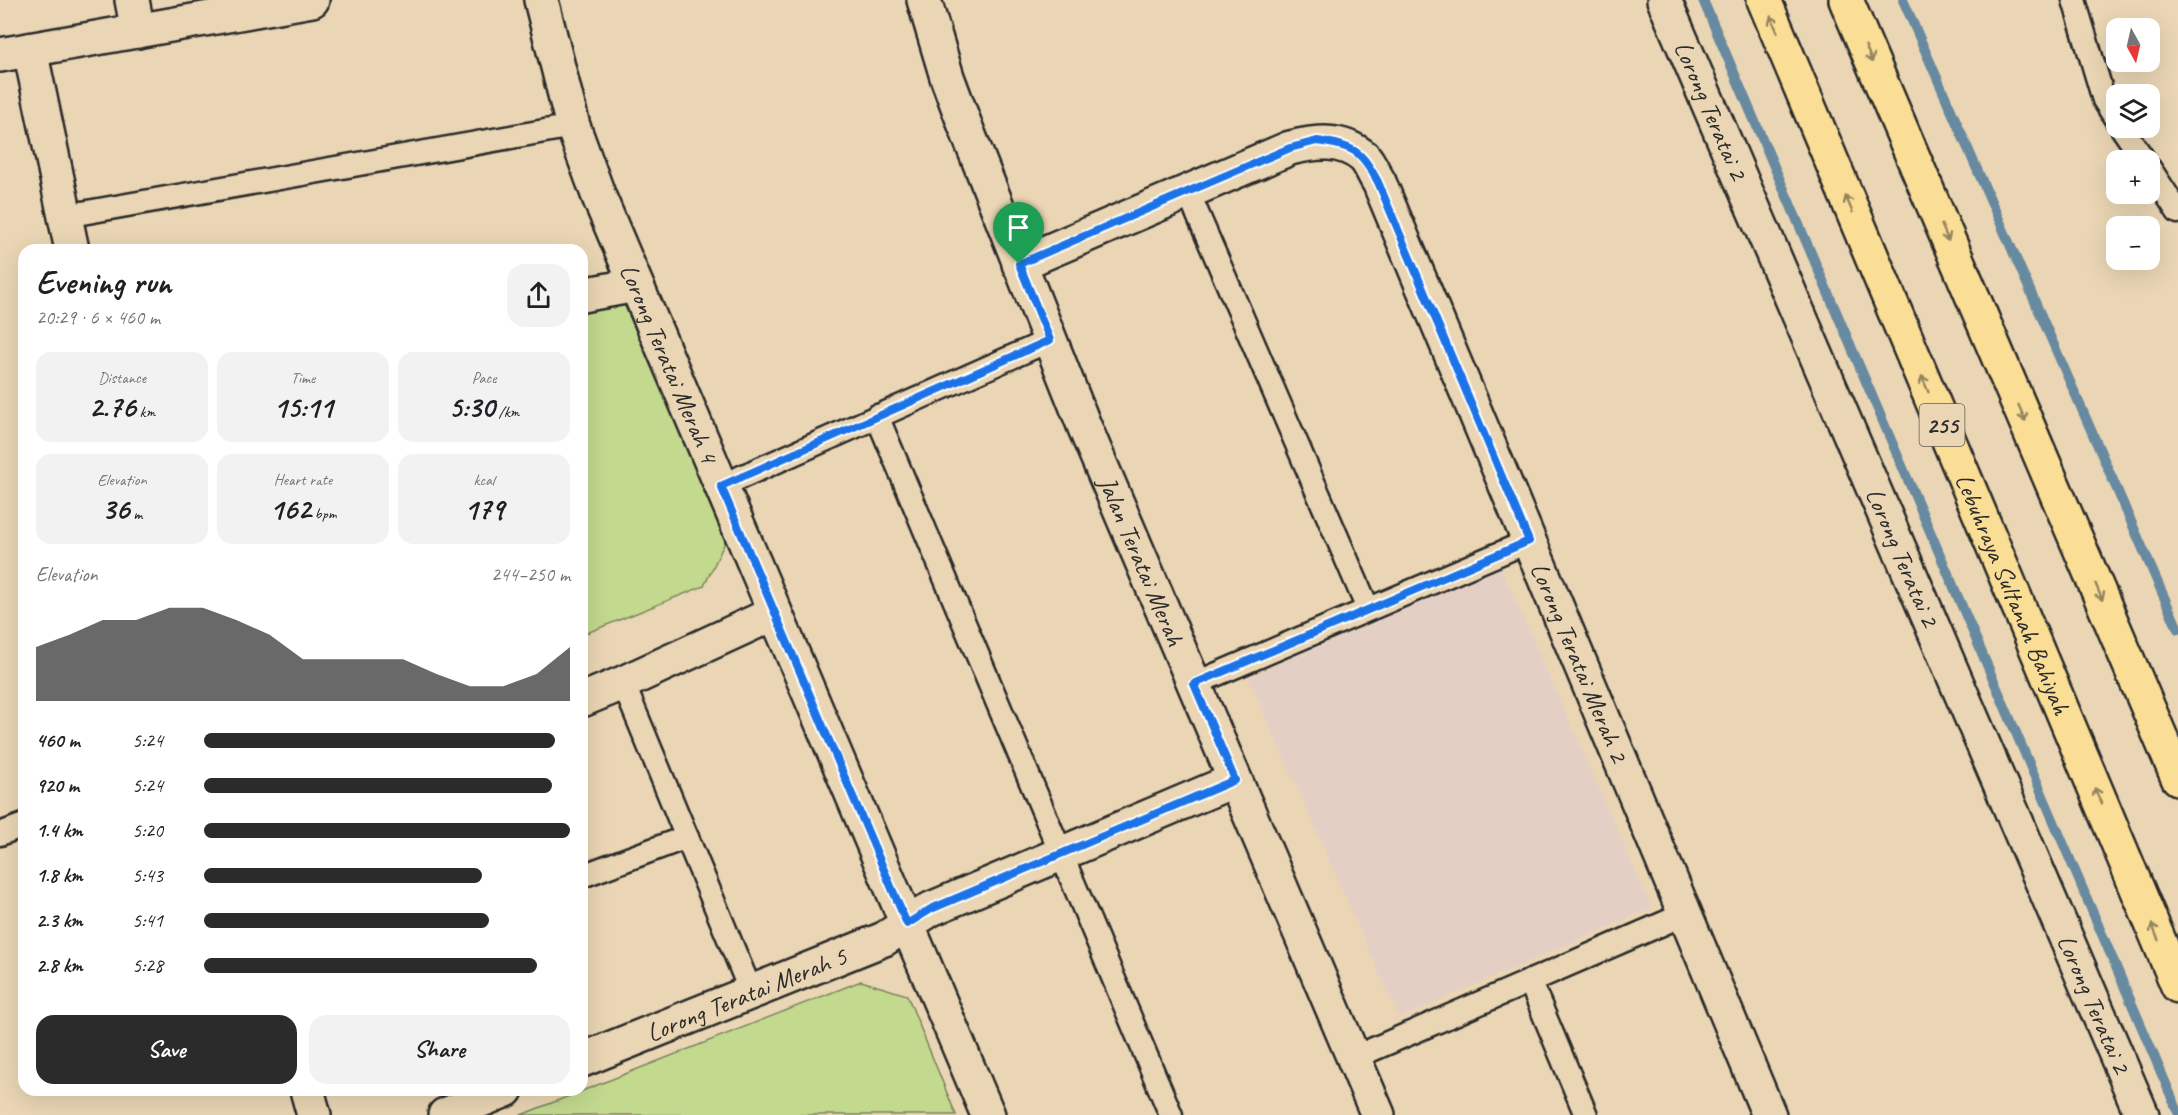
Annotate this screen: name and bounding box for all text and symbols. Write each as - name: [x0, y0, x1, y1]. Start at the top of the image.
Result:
- one-way arrow: [1768, 16, 1779, 34]
- north arrow: [2106, 18, 2160, 72]
- map controls: [2106, 18, 2160, 270]
- street label: Lorong Teratai 2: [1667, 36, 1756, 187]
- one-way arrow: [1864, 44, 1875, 63]
- button: layers: [2106, 84, 2160, 138]
- button: +: [2106, 150, 2160, 204]
- one-way arrow: [1843, 195, 1854, 214]
- pin: [993, 202, 1044, 264]
- icon: arrive: [1002, 211, 1035, 244]
- button: −: [2106, 216, 2160, 270]
- one-way arrow: [1940, 224, 1951, 242]
- street label: Lorong Teratai Merah 4: [613, 259, 727, 470]
- text: Evening run: [36, 261, 171, 303]
- button: share: [507, 264, 570, 327]
- text: 20:29 · 6 × 460 m: [36, 305, 160, 330]
- text: Distance: [98, 368, 146, 388]
- text: Time: [291, 368, 315, 388]
- text: Pace: [472, 368, 496, 388]
- one-way arrow: [1919, 375, 1930, 394]
- text: 2.76: [89, 388, 136, 426]
- text: 15:11: [273, 388, 333, 426]
- text: 5:30: [449, 388, 495, 426]
- text: km: [136, 402, 155, 422]
- text: /km: [495, 402, 519, 422]
- one-way arrow: [2017, 403, 2028, 421]
- road number: 255: [1920, 404, 1964, 446]
- street label: Lebuhraya Sultanah Bahiyah: [1948, 468, 2079, 720]
- street label: Jalan Teratai Merah: [1090, 469, 1193, 652]
- text: Elevation: [97, 470, 147, 490]
- text: Heart rate: [274, 470, 332, 490]
- text: kcal: [473, 470, 495, 490]
- street label: Lorong Teratai 2: [1859, 483, 1948, 633]
- text: 36: [102, 490, 129, 528]
- text: 162: [270, 490, 311, 528]
- text: 179: [464, 490, 504, 528]
- text: m: [129, 504, 142, 524]
- text: bpm: [311, 504, 336, 524]
- street label: Lorong Teratai Merah 2: [1523, 558, 1637, 769]
- text: Elevation: [36, 562, 98, 587]
- text: 244–250 m: [491, 562, 570, 587]
- one-way arrow: [2094, 583, 2105, 601]
- text: 460 m: [36, 728, 80, 753]
- text: 5:24: [132, 728, 163, 753]
- text: 920 m: [36, 773, 79, 798]
- text: 5:24: [132, 773, 163, 798]
- one-way arrow: [2092, 787, 2103, 806]
- text: 1.4 km: [36, 818, 83, 843]
- text: 5:20: [132, 818, 163, 843]
- text: 1.8 km: [36, 863, 83, 888]
- text: 5:43: [132, 863, 163, 888]
- text: 2.3 km: [36, 908, 83, 933]
- text: 5:41: [132, 908, 163, 933]
- one-way arrow: [2149, 924, 2160, 942]
- street label: Lorong Teratai 2: [2050, 929, 2139, 1080]
- street label: Lorong Teratai Merah 5: [641, 939, 852, 1049]
- text: 2.8 km: [36, 953, 83, 978]
- text: 5:28: [132, 953, 163, 978]
- button: Save: [36, 1015, 297, 1084]
- button: Share: [309, 1015, 570, 1084]

